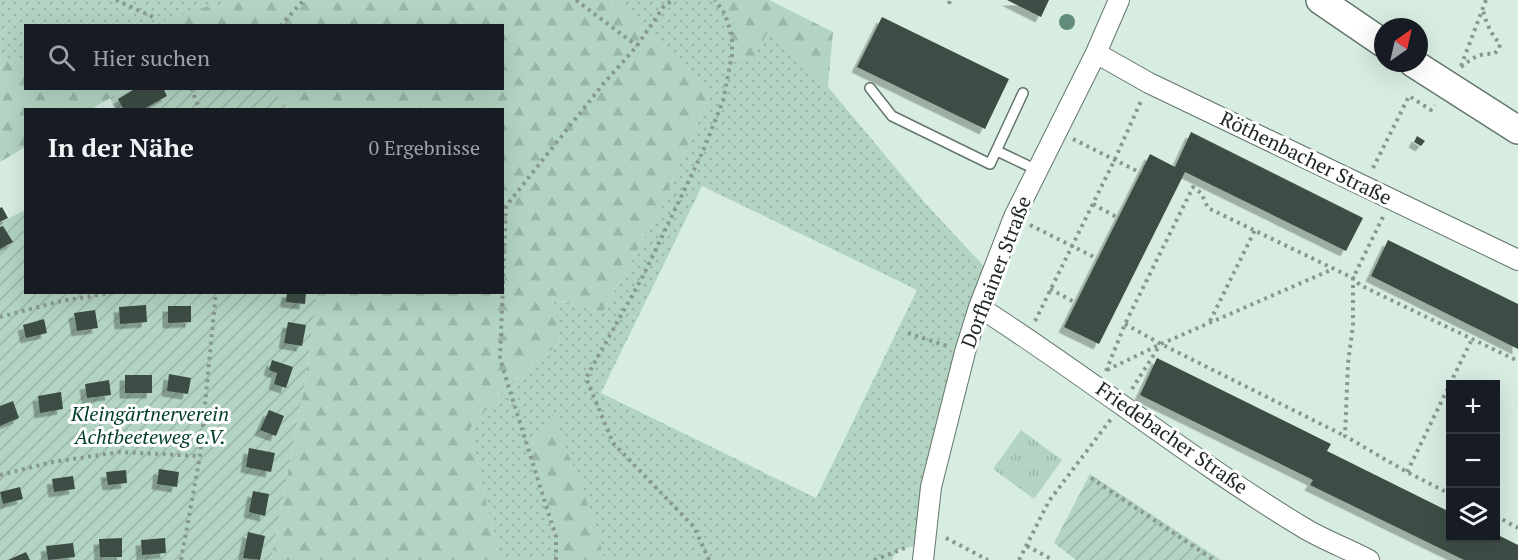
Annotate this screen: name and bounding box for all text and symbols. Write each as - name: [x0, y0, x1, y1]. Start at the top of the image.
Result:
- north arrow: [1374, 18, 1428, 72]
- search box: [24, 24, 504, 90]
- icon: search: [45, 41, 78, 74]
- text: Hier suchen: [93, 43, 210, 72]
- street label: Röthenbacher Straße: [1216, 104, 1396, 211]
- text: In der Nähe: [48, 130, 194, 164]
- text: 0 Ergebnisse: [368, 134, 480, 161]
- street label: Dorfhainer Straße: [954, 192, 1037, 352]
- street label: Friedebacher Straße: [1091, 375, 1253, 500]
- map controls: [1446, 380, 1500, 542]
- button: +: [1446, 380, 1500, 434]
- park label: Kleingärtnerverein Achtbeeteweg e.V.: [70, 400, 229, 450]
- button: −: [1446, 434, 1500, 488]
- button: layers: [1446, 488, 1500, 542]

